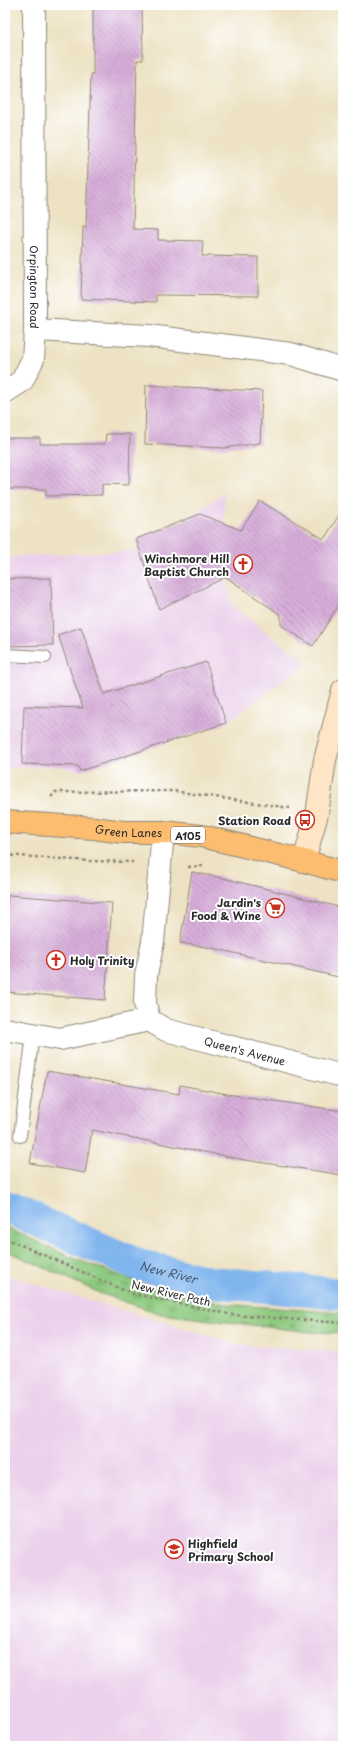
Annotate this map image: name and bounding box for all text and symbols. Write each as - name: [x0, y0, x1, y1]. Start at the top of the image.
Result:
- street label: Orpington Road: [26, 245, 43, 329]
- place label: Winchmore Hill Baptist Church: [144, 550, 229, 580]
- church icon: Winchmore Hill Baptist Church: [232, 553, 254, 575]
- bus stop icon: Station Road: [294, 809, 316, 831]
- place label: Station Road: [218, 812, 291, 829]
- street label: Green Lanes: [94, 820, 162, 841]
- road number: A105: [171, 827, 205, 843]
- place label: Jardin's Food & Wine: [191, 894, 262, 924]
- supermarket icon: Jardin's Food & Wine: [264, 897, 286, 919]
- church icon: Holy Trinity: [45, 949, 67, 971]
- place label: Holy Trinity: [70, 952, 134, 969]
- street label: Queen's Avenue: [202, 1032, 287, 1069]
- water label: New River: [138, 1256, 200, 1288]
- street label: New River Path: [130, 1276, 212, 1310]
- place label: Highfield Primary School: [188, 1535, 273, 1565]
- school or university icon: Highfield Primary School: [163, 1538, 185, 1560]

